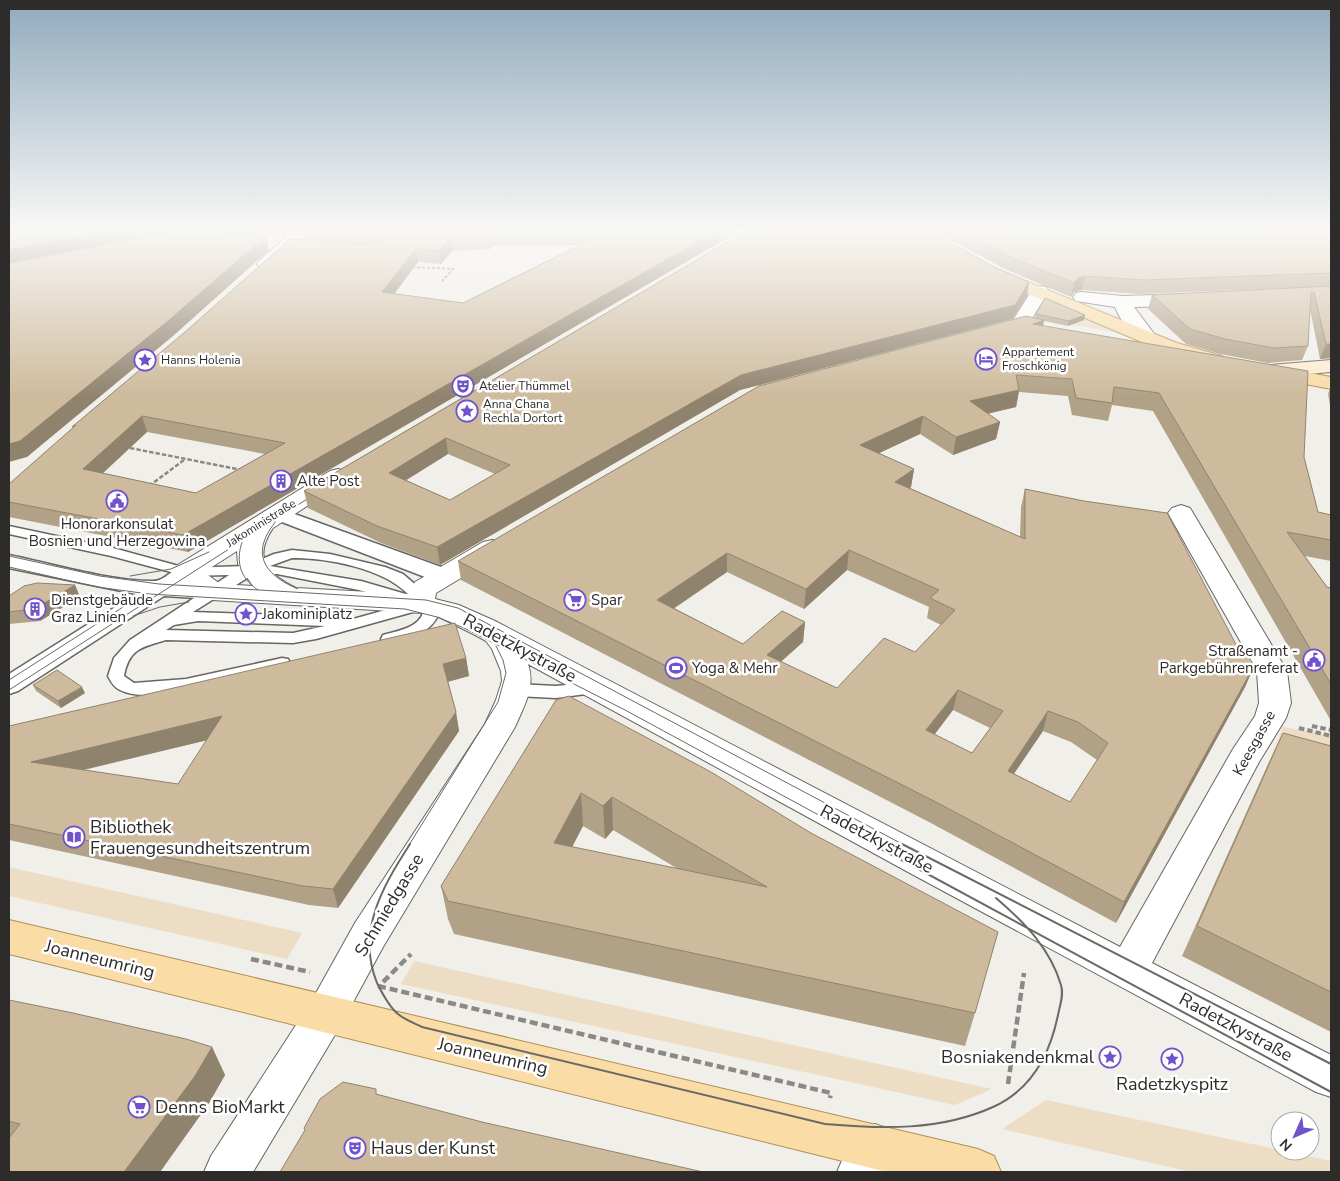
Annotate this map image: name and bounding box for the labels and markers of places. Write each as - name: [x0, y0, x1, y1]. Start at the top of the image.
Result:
- place label: Appartement Froschkönig: [1002, 344, 1075, 374]
- hotel icon: Appartement Froschkönig: [974, 347, 998, 371]
- place icon: Hanns Holenia: [133, 348, 157, 372]
- place label: Hanns Holenia: [161, 352, 241, 368]
- theatre icon: Atelier Thümmel: [451, 374, 475, 398]
- place label: Atelier Thümmel: [479, 378, 570, 394]
- place label: Anna Chana Rechla Dortort: [483, 396, 563, 426]
- place icon: Anna Chana Rechla Dortort: [455, 399, 479, 423]
- building icon: Alte Post: [269, 469, 293, 493]
- place label: Alte Post: [297, 471, 360, 491]
- public building icon: Honorarkonsulat Bosnien und Herzegowina: [105, 489, 129, 513]
- place label: Honorarkonsulat Bosnien und Herzegowina: [29, 514, 205, 551]
- supermarket icon: Spar: [563, 588, 587, 612]
- place label: Dienstgebäude Graz Linien: [51, 590, 153, 627]
- place label: Spar: [591, 590, 623, 610]
- building icon: Dienstgebäude Graz Linien: [23, 597, 47, 621]
- place icon: Jakominiplatz: [234, 602, 258, 626]
- place label: Jakominiplatz: [261, 604, 352, 624]
- place label: Straßenamt - Parkgebührenreferat: [1160, 641, 1299, 678]
- public building icon: Straßenamt - Parkgebührenreferat: [1302, 648, 1326, 672]
- sports icon: Yoga & Mehr: [664, 656, 688, 680]
- place label: Yoga & Mehr: [691, 658, 778, 678]
- place label: Bibliothek Frauengesundheitszentrum: [90, 815, 310, 860]
- library icon: Bibliothek Frauengesundheitszentrum: [62, 825, 86, 849]
- place label: Bosniakendenkmal: [941, 1045, 1095, 1069]
- place icon: Bosniakendenkmal: [1098, 1045, 1122, 1069]
- place icon: Radetzkyspitz: [1160, 1047, 1184, 1071]
- place label: Radetzkyspitz: [1116, 1072, 1228, 1096]
- supermarket icon: Denns BioMarkt: [127, 1095, 151, 1119]
- place label: Denns BioMarkt: [155, 1095, 285, 1119]
- theatre icon: Haus der Kunst: [343, 1136, 367, 1160]
- place label: Haus der Kunst: [371, 1136, 496, 1160]

